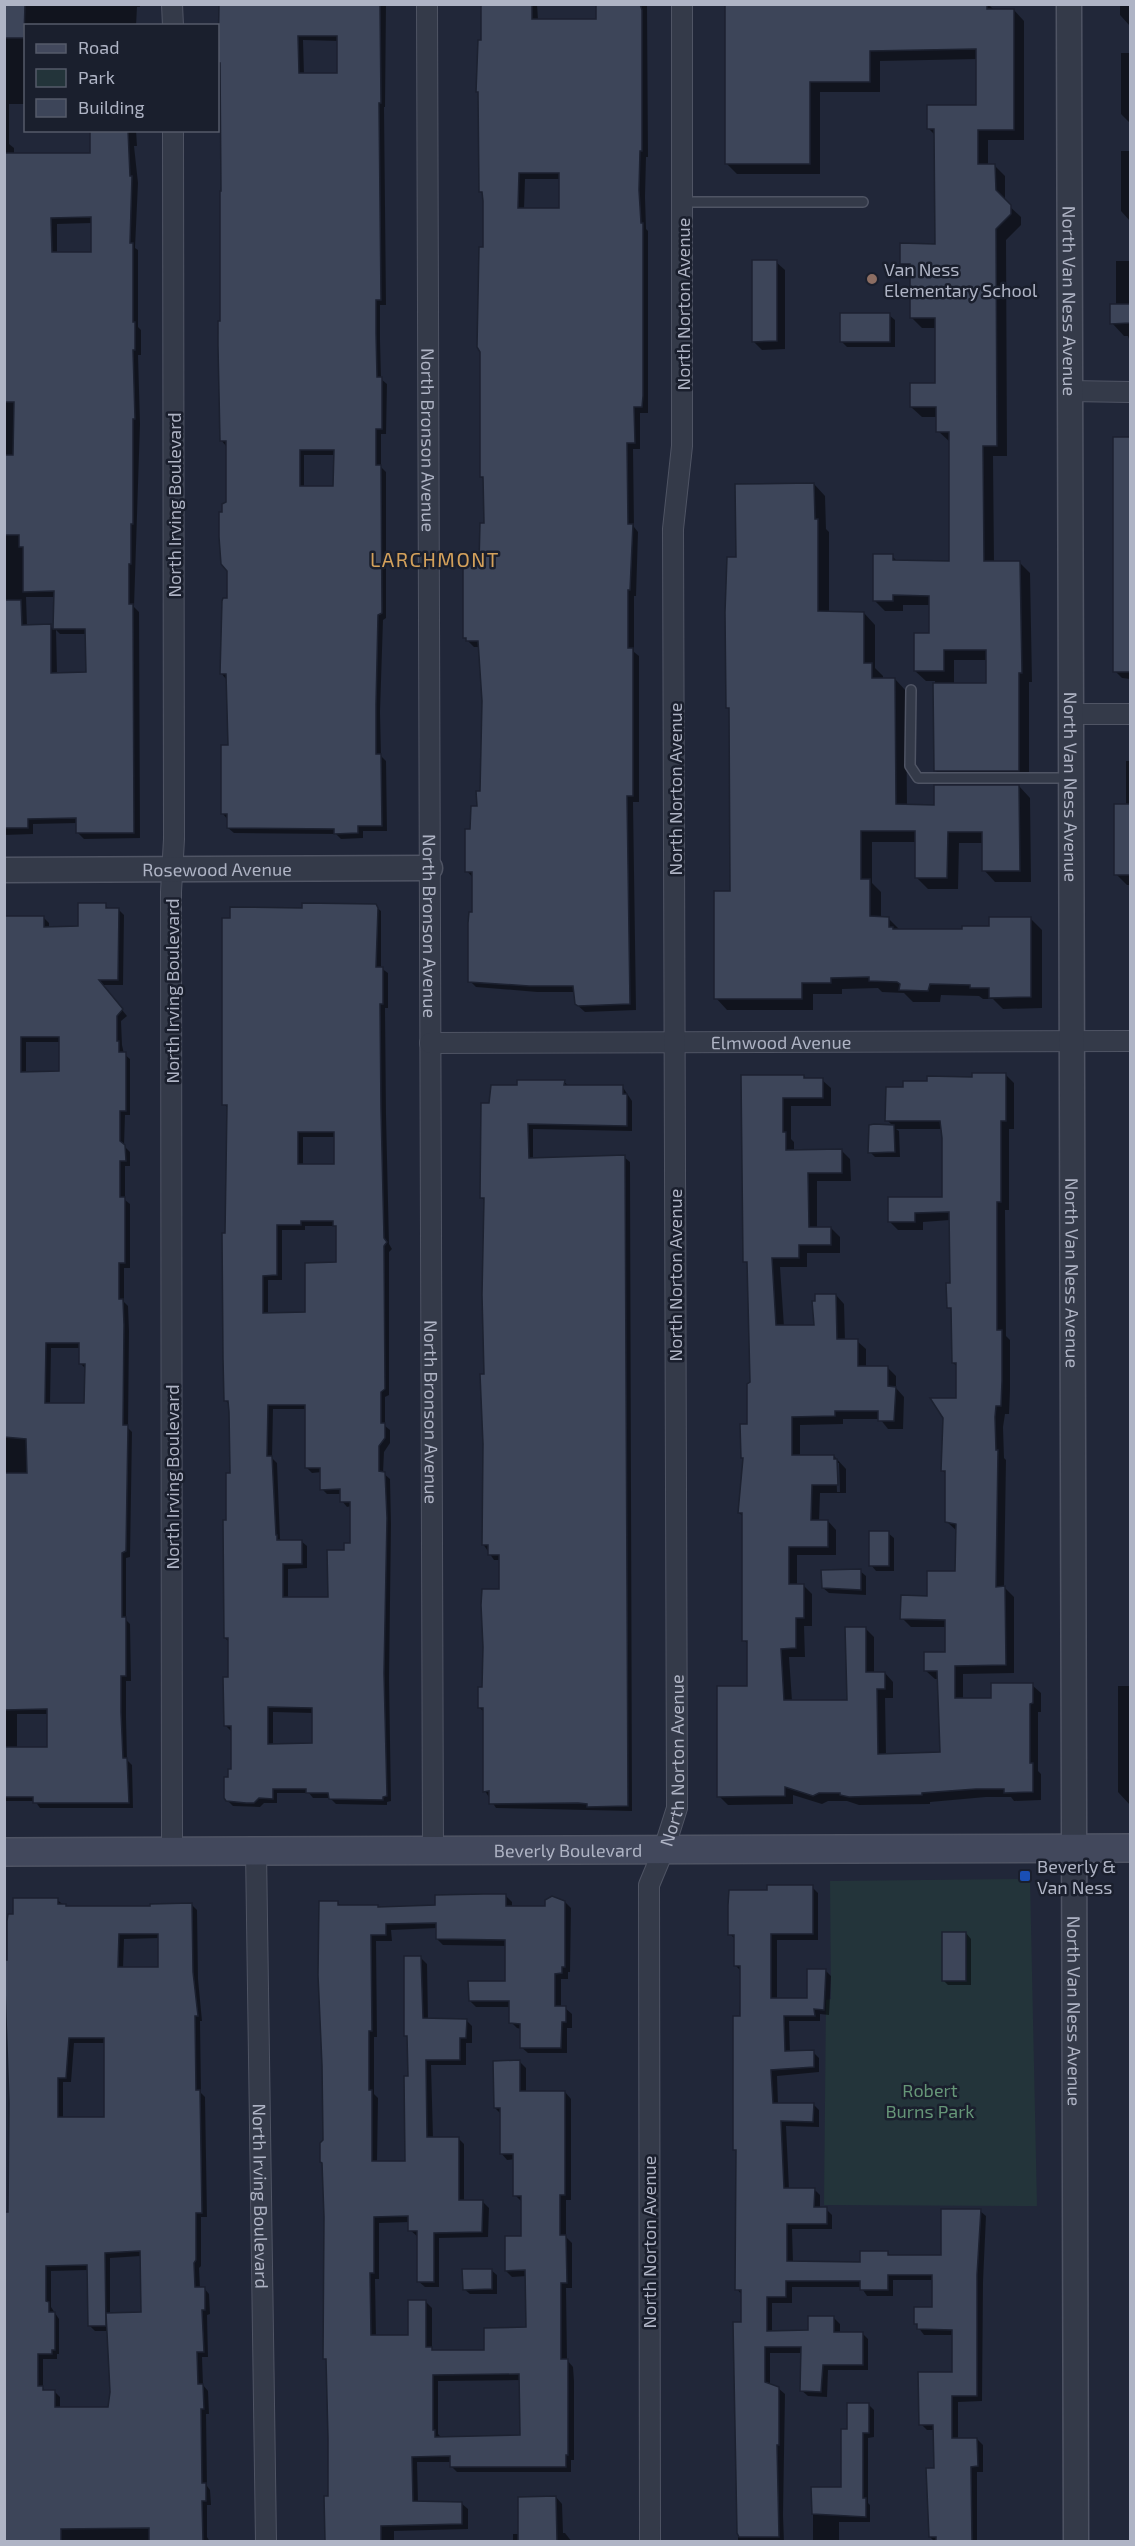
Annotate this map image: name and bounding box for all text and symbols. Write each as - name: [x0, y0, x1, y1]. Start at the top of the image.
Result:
- legend: [24, 24, 219, 132]
- text: Road: [78, 36, 119, 58]
- text: Park: [78, 66, 115, 88]
- text: Building: [78, 96, 145, 118]
- street label: North Van Ness Avenue: [1059, 206, 1081, 396]
- street label: North Norton Avenue: [672, 217, 694, 391]
- place label: Van Ness Elementary School: [884, 258, 1038, 301]
- marker: Van Ness Elementary School: [865, 272, 879, 286]
- street label: North Bronson Avenue: [417, 348, 440, 532]
- street label: North Irving Boulevard: [163, 412, 185, 598]
- district label: LARCHMONT: [370, 547, 500, 571]
- street label: North Van Ness Avenue: [1060, 692, 1082, 882]
- street label: North Norton Avenue: [664, 702, 686, 876]
- street label: North Bronson Avenue: [419, 834, 441, 1018]
- street label: Rosewood Avenue: [142, 858, 292, 880]
- street label: North Irving Boulevard: [161, 898, 183, 1084]
- street label: Elmwood Avenue: [711, 1031, 851, 1053]
- street label: North Van Ness Avenue: [1061, 1178, 1084, 1368]
- street label: North Norton Avenue: [664, 1188, 686, 1362]
- street label: North Bronson Avenue: [420, 1320, 443, 1504]
- street label: North Irving Boulevard: [161, 1384, 183, 1570]
- street label: North Norton Avenue: [655, 1674, 688, 1849]
- street label: Beverly Boulevard: [494, 1839, 642, 1861]
- place label: Beverly & Van Ness: [1037, 1855, 1116, 1898]
- marker: Beverly & Van Ness: [1018, 1869, 1032, 1883]
- street label: North Van Ness Avenue: [1063, 1916, 1086, 2106]
- park label: Robert Burns Park: [885, 2079, 975, 2122]
- street label: North Irving Boulevard: [249, 2103, 273, 2289]
- street label: North Norton Avenue: [638, 2155, 660, 2329]

